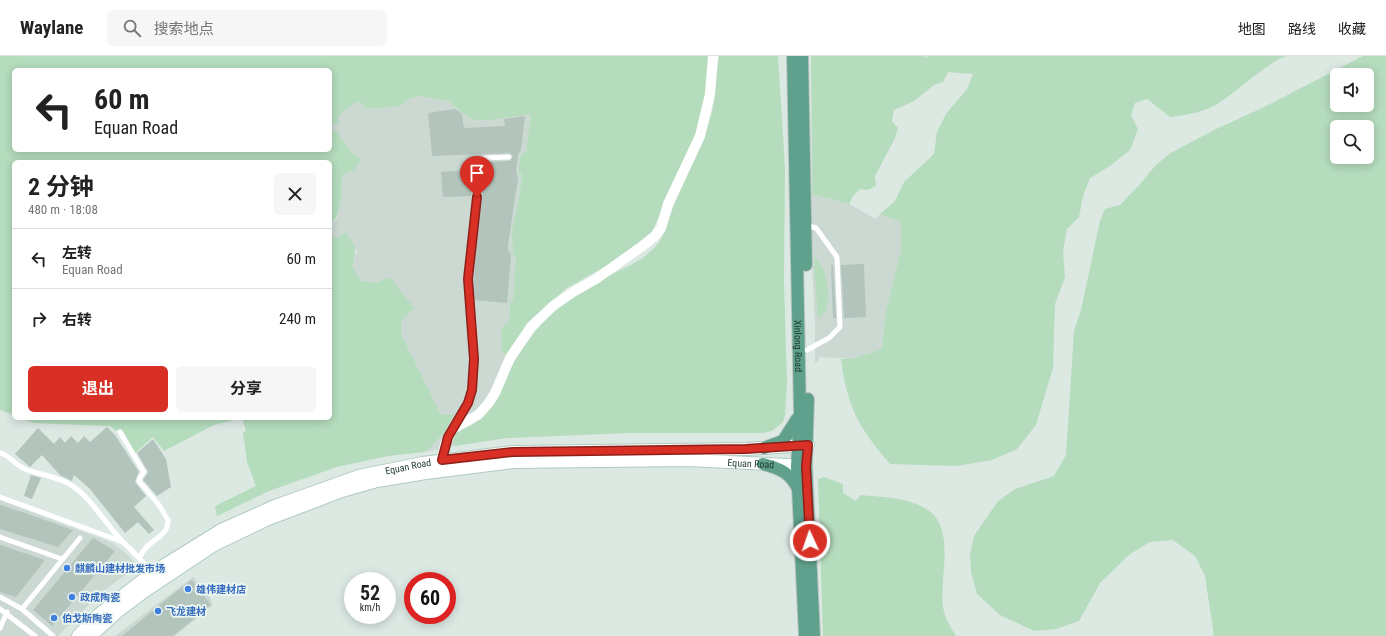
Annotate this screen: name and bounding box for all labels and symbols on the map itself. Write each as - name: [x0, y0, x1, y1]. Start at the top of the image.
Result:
- pin: [460, 156, 494, 197]
- street label: Xinlong Road: [792, 320, 804, 372]
- street label: Equan Road: [384, 457, 432, 477]
- street label: Equan Road: [727, 457, 774, 470]
- position arrow: [789, 520, 831, 562]
- place label: 麒麟山建材批发市场: [75, 562, 165, 574]
- marker: 麒麟山建材批发市场: [62, 563, 72, 573]
- speed limit sign: 60: [404, 572, 456, 624]
- place label: 雄伟建材店: [196, 583, 246, 595]
- marker: 雄伟建材店: [183, 584, 193, 594]
- place label: 政成陶瓷: [80, 591, 120, 603]
- marker: 政成陶瓷: [67, 592, 77, 602]
- place label: 飞龙建材: [166, 605, 206, 617]
- marker: 飞龙建材: [153, 606, 163, 616]
- place label: 伯戈斯陶瓷: [62, 612, 112, 624]
- marker: 伯戈斯陶瓷: [49, 613, 59, 623]

